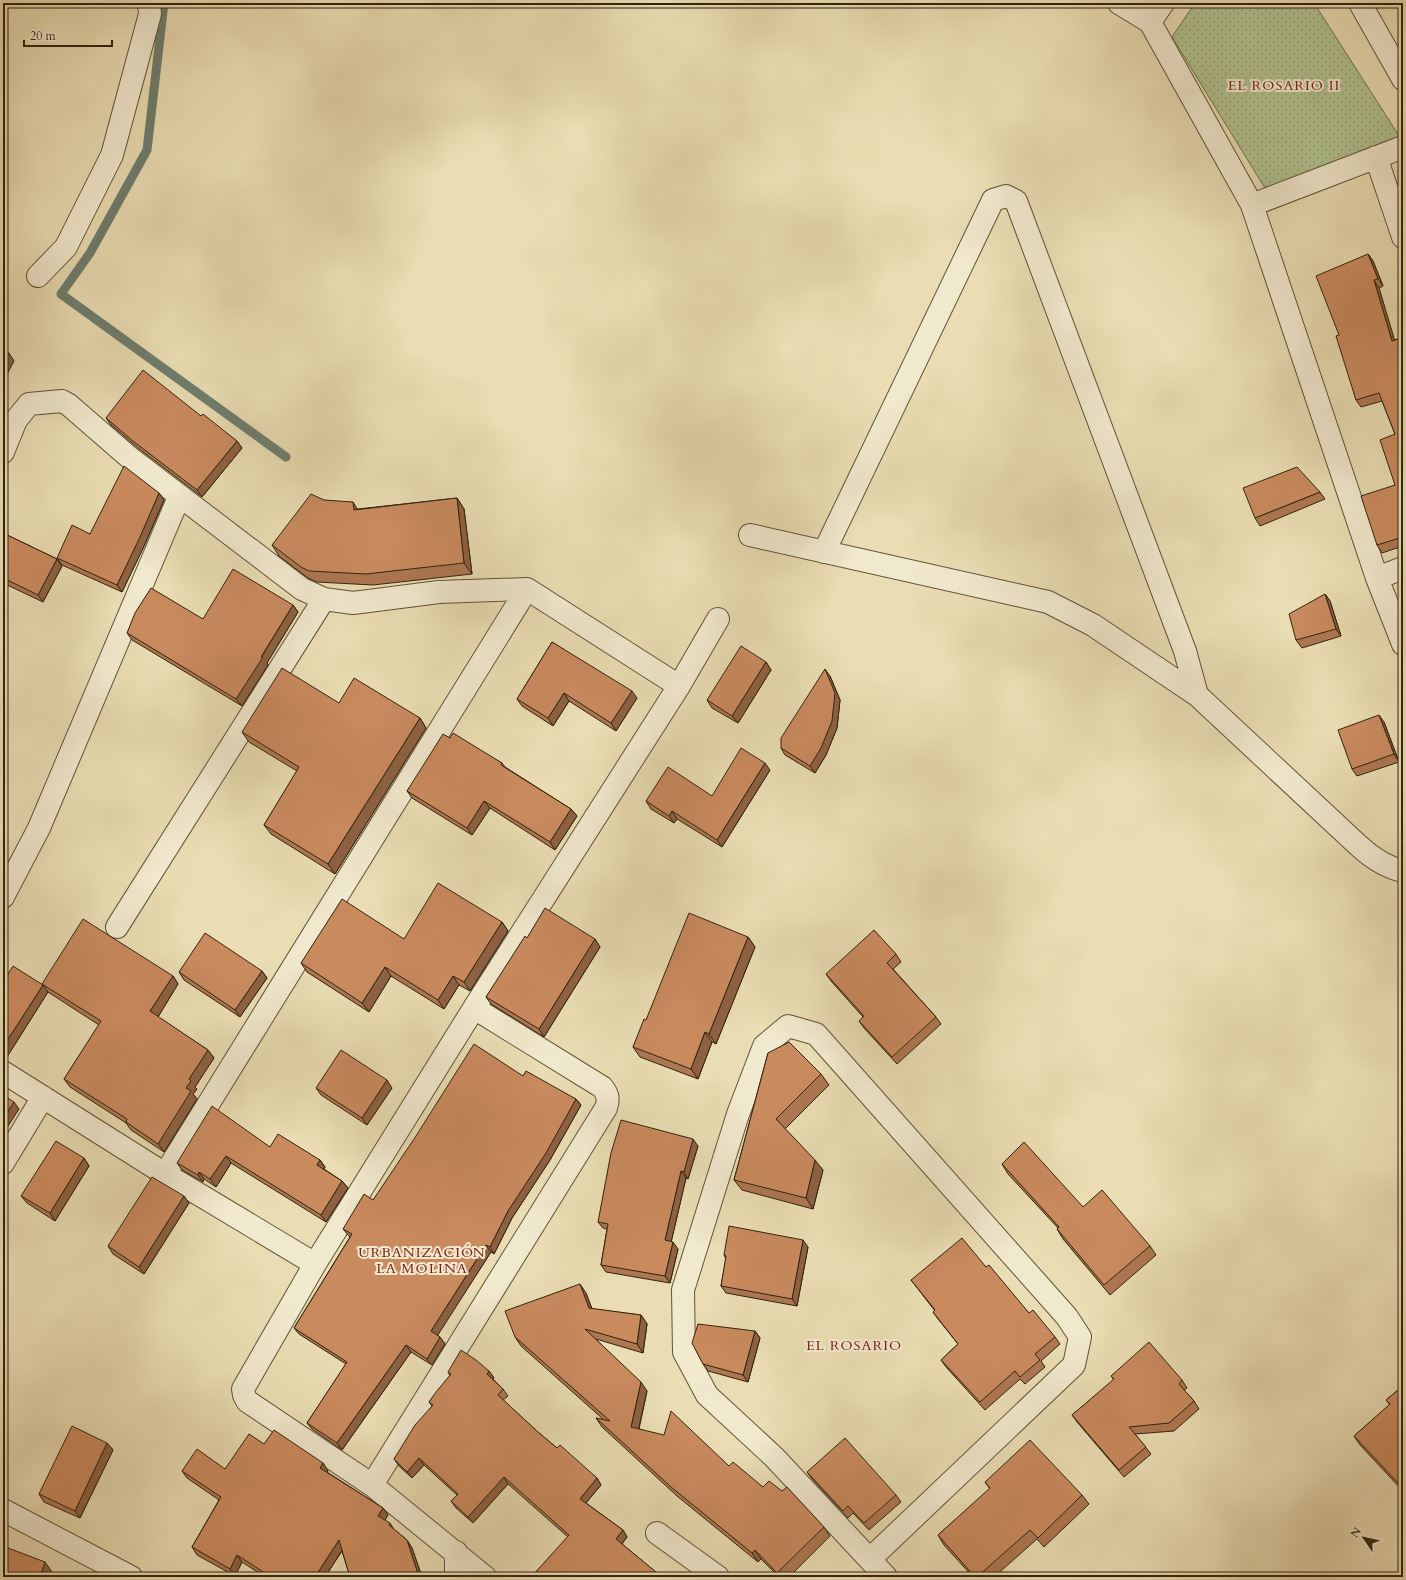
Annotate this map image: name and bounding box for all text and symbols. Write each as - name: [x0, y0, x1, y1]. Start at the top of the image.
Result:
- scale bar: [24, 22, 112, 48]
- text: 20 m: [30, 28, 57, 44]
- district label: EL ROSARIO II: [1228, 76, 1340, 95]
- district label: URBANIZACIÓN LA MOLINA: [358, 1243, 486, 1278]
- district label: EL ROSARIO: [806, 1336, 902, 1355]
- north arrow: [1344, 1518, 1384, 1558]
- text: N: [1347, 1524, 1365, 1541]

